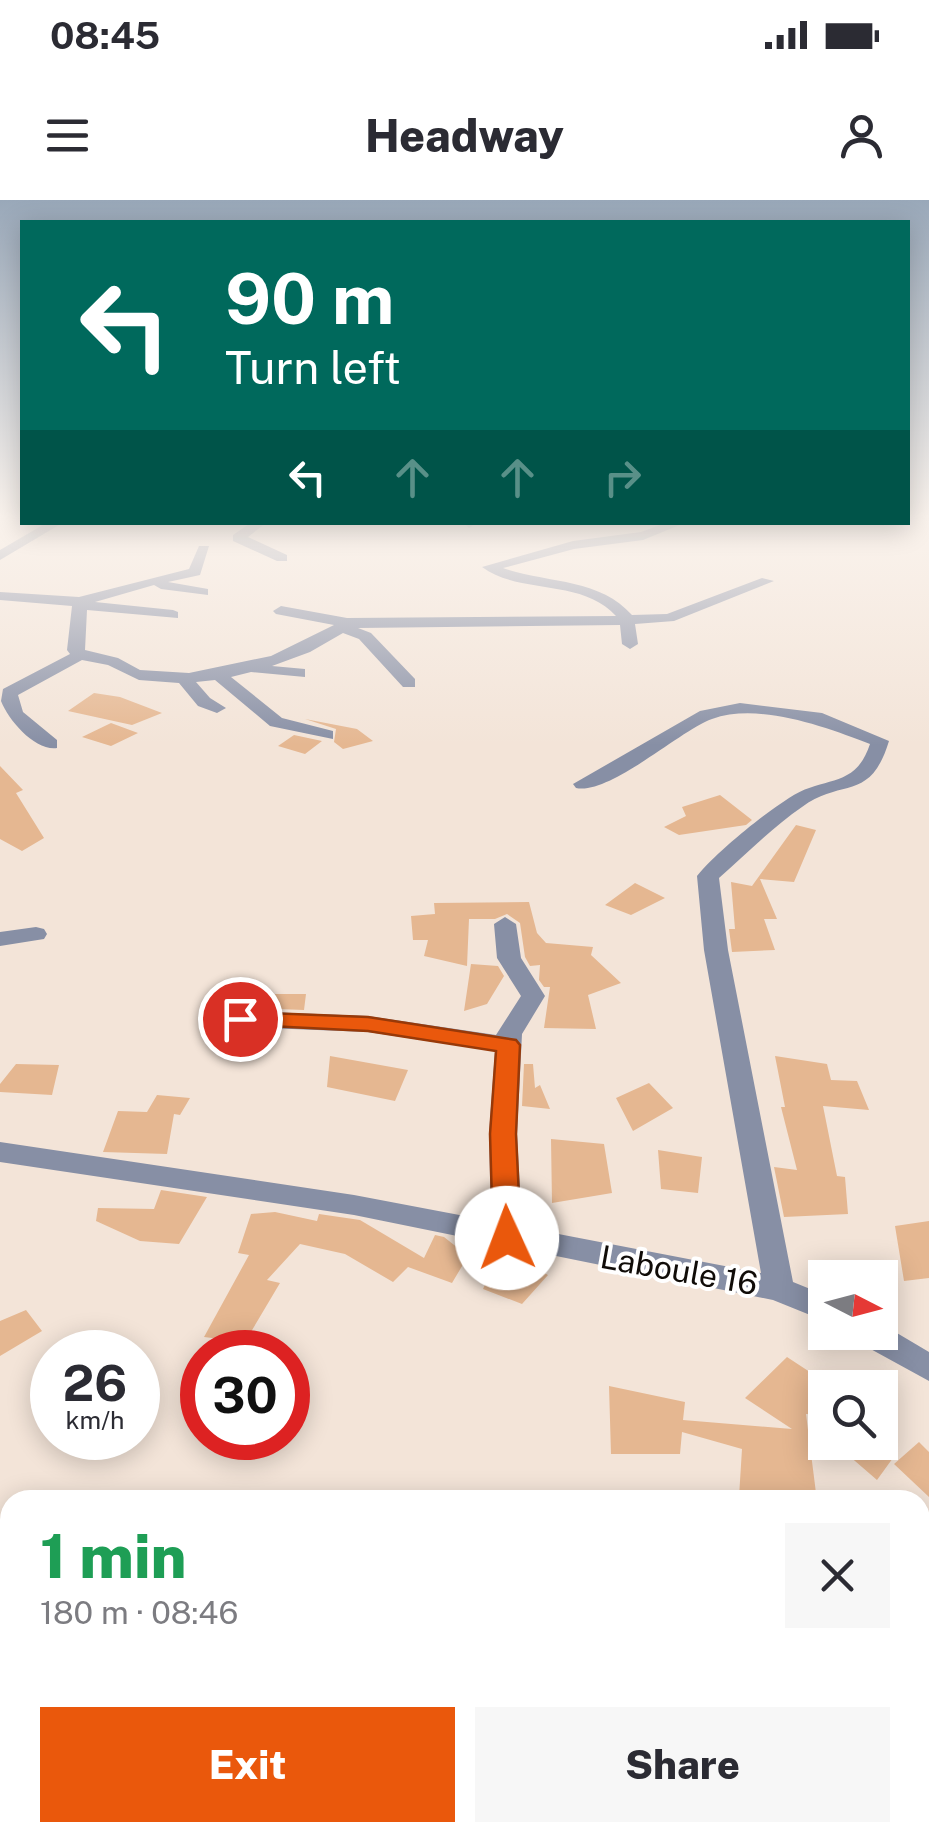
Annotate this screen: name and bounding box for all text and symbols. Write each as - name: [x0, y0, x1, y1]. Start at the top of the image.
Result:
- text: 08:45: [50, 13, 160, 58]
- icon: menu: [40, 108, 95, 163]
- icon: person: [834, 108, 889, 163]
- text: Headway: [365, 109, 564, 162]
- text: 90 m: [225, 257, 395, 340]
- icon: left: [60, 260, 190, 390]
- text: Turn left: [225, 341, 401, 394]
- icon: left: [280, 450, 335, 505]
- icon: ahead: [385, 450, 440, 505]
- icon: ahead: [490, 450, 545, 505]
- icon: right: [595, 450, 650, 505]
- pin: [198, 977, 283, 1062]
- icon: arrive: [213, 992, 268, 1047]
- position arrow: [455, 1186, 559, 1290]
- street label: Laboule 16: [597, 1238, 761, 1302]
- north arrow: [808, 1260, 898, 1350]
- map controls: [808, 1260, 898, 1460]
- speed limit sign: 30: [180, 1330, 310, 1460]
- text: 26: [63, 1353, 127, 1412]
- button: search: [808, 1370, 898, 1460]
- text: km/h: [66, 1405, 124, 1435]
- text: 1 min: [40, 1521, 187, 1592]
- button: close: [785, 1523, 890, 1628]
- text: 180 m · 08:46: [40, 1594, 238, 1631]
- button: Exit: [40, 1707, 455, 1822]
- button: Share: [475, 1707, 890, 1822]

